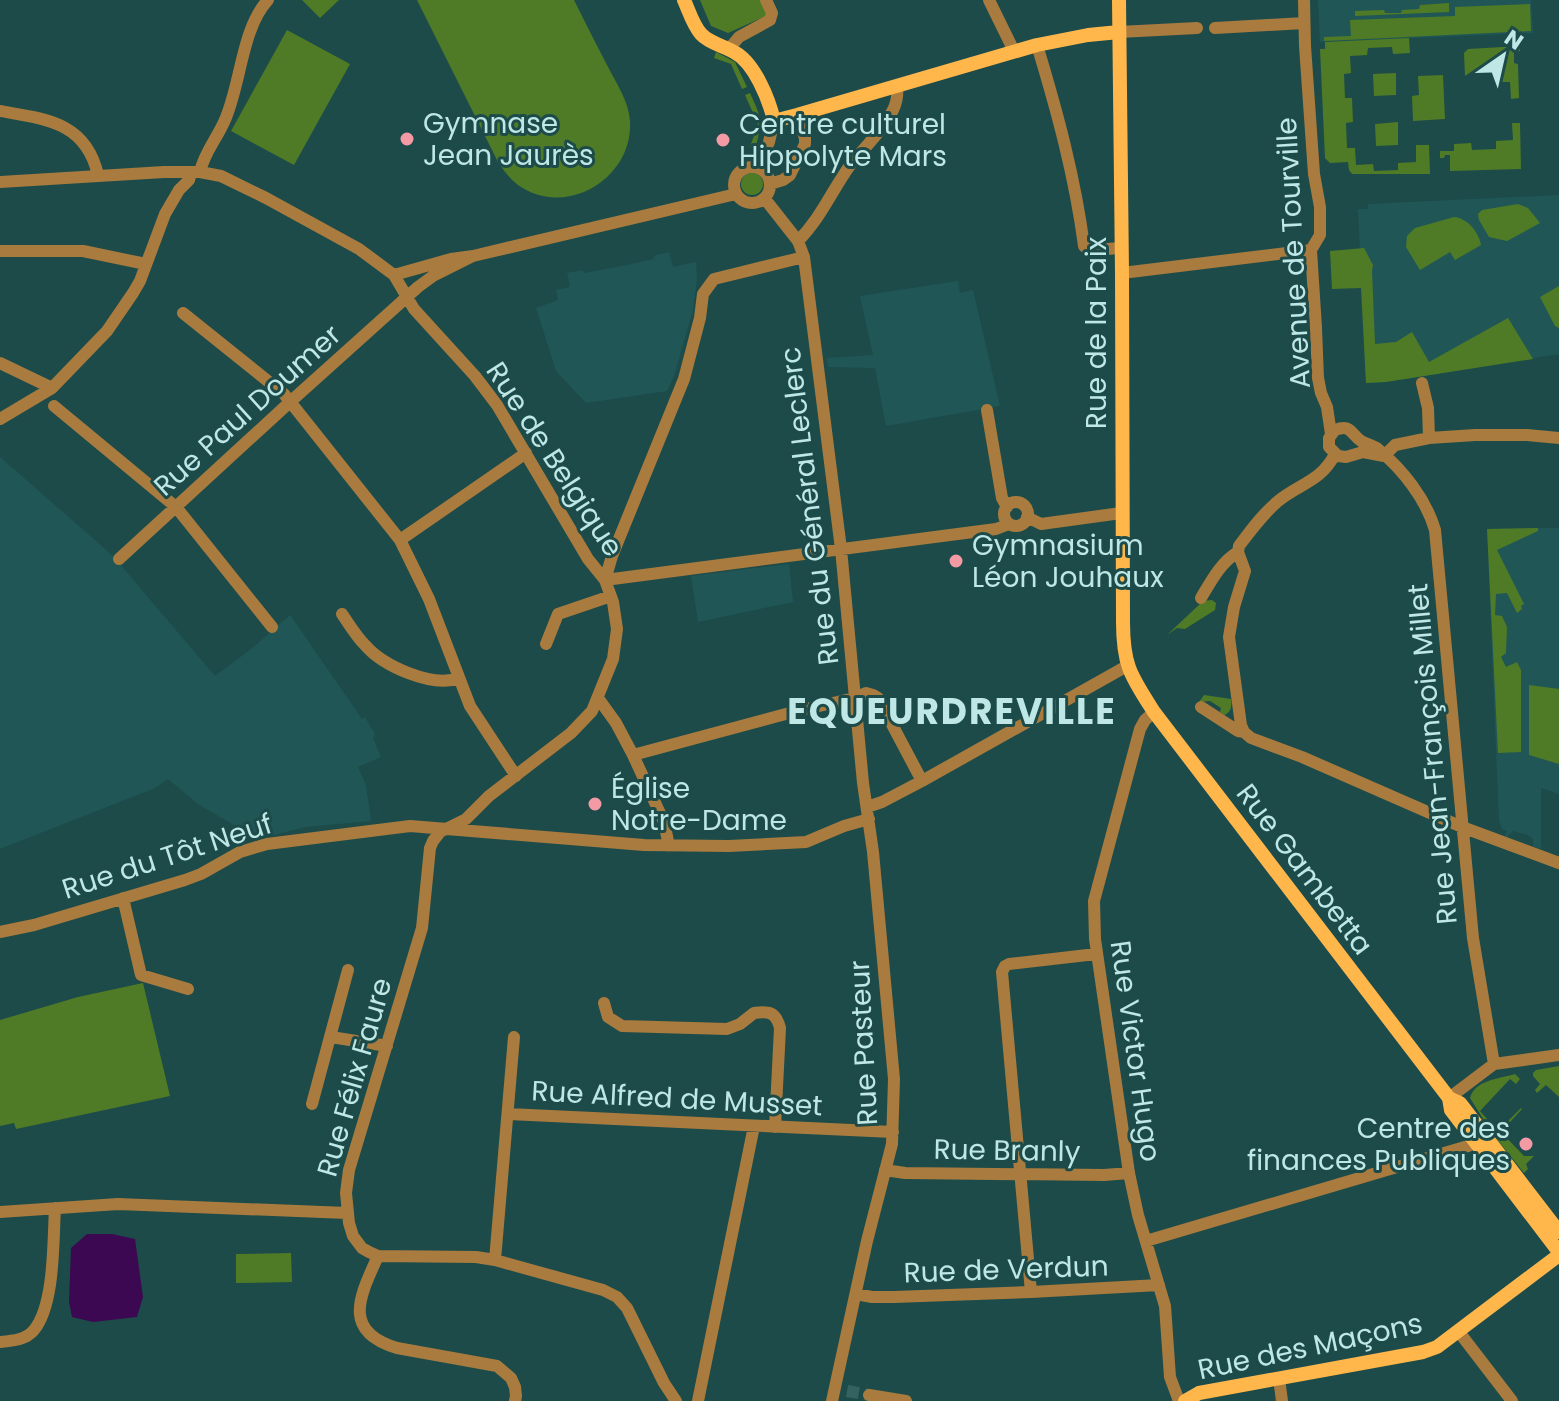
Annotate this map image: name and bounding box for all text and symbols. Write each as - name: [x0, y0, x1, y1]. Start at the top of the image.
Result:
- north arrow: [1463, 16, 1543, 96]
- text: N: [1498, 22, 1529, 57]
- place label: Gymnase Jean Jaurès: [423, 104, 594, 175]
- place label: Centre culturel Hippolyte Mars: [739, 105, 947, 176]
- street label: Avenue de Tourville: [1267, 116, 1320, 390]
- marker: Gymnase Jean Jaurès: [398, 130, 416, 148]
- marker: Centre culturel Hippolyte Mars: [714, 131, 732, 149]
- street label: Rue de la Paix: [1077, 236, 1116, 429]
- street label: Rue Paul Doumer: [145, 316, 349, 505]
- street label: Rue du Général Leclerc: [771, 345, 848, 667]
- street label: Rue de Belgique: [477, 354, 632, 564]
- place label: Gymnasium Léon Jouhaux: [972, 526, 1164, 597]
- marker: Gymnasium Léon Jouhaux: [947, 552, 965, 570]
- street label: Rue Jean-François Millet: [1398, 582, 1467, 926]
- district label: EQUEURDREVILLE: [787, 686, 1117, 737]
- place label: Église Notre-Dame: [611, 769, 787, 840]
- street label: Rue Gambetta: [1227, 776, 1382, 963]
- marker: Église Notre-Dame: [586, 795, 604, 813]
- street label: Rue du Tôt Neuf: [57, 804, 277, 909]
- street label: Rue Victor Hugo: [1101, 938, 1170, 1164]
- street label: Rue Pasteur: [840, 959, 887, 1127]
- street label: Rue Félix Faure: [308, 973, 401, 1181]
- street label: Rue Alfred de Musset: [530, 1071, 824, 1126]
- place label: Centre des finances Publiques: [1247, 1109, 1510, 1180]
- street label: Rue Branly: [933, 1130, 1081, 1171]
- marker: Centre des finances Publiques: [1517, 1135, 1535, 1153]
- street label: Rue de Verdun: [903, 1246, 1109, 1293]
- street label: Rue des Maçons: [1194, 1304, 1426, 1389]

